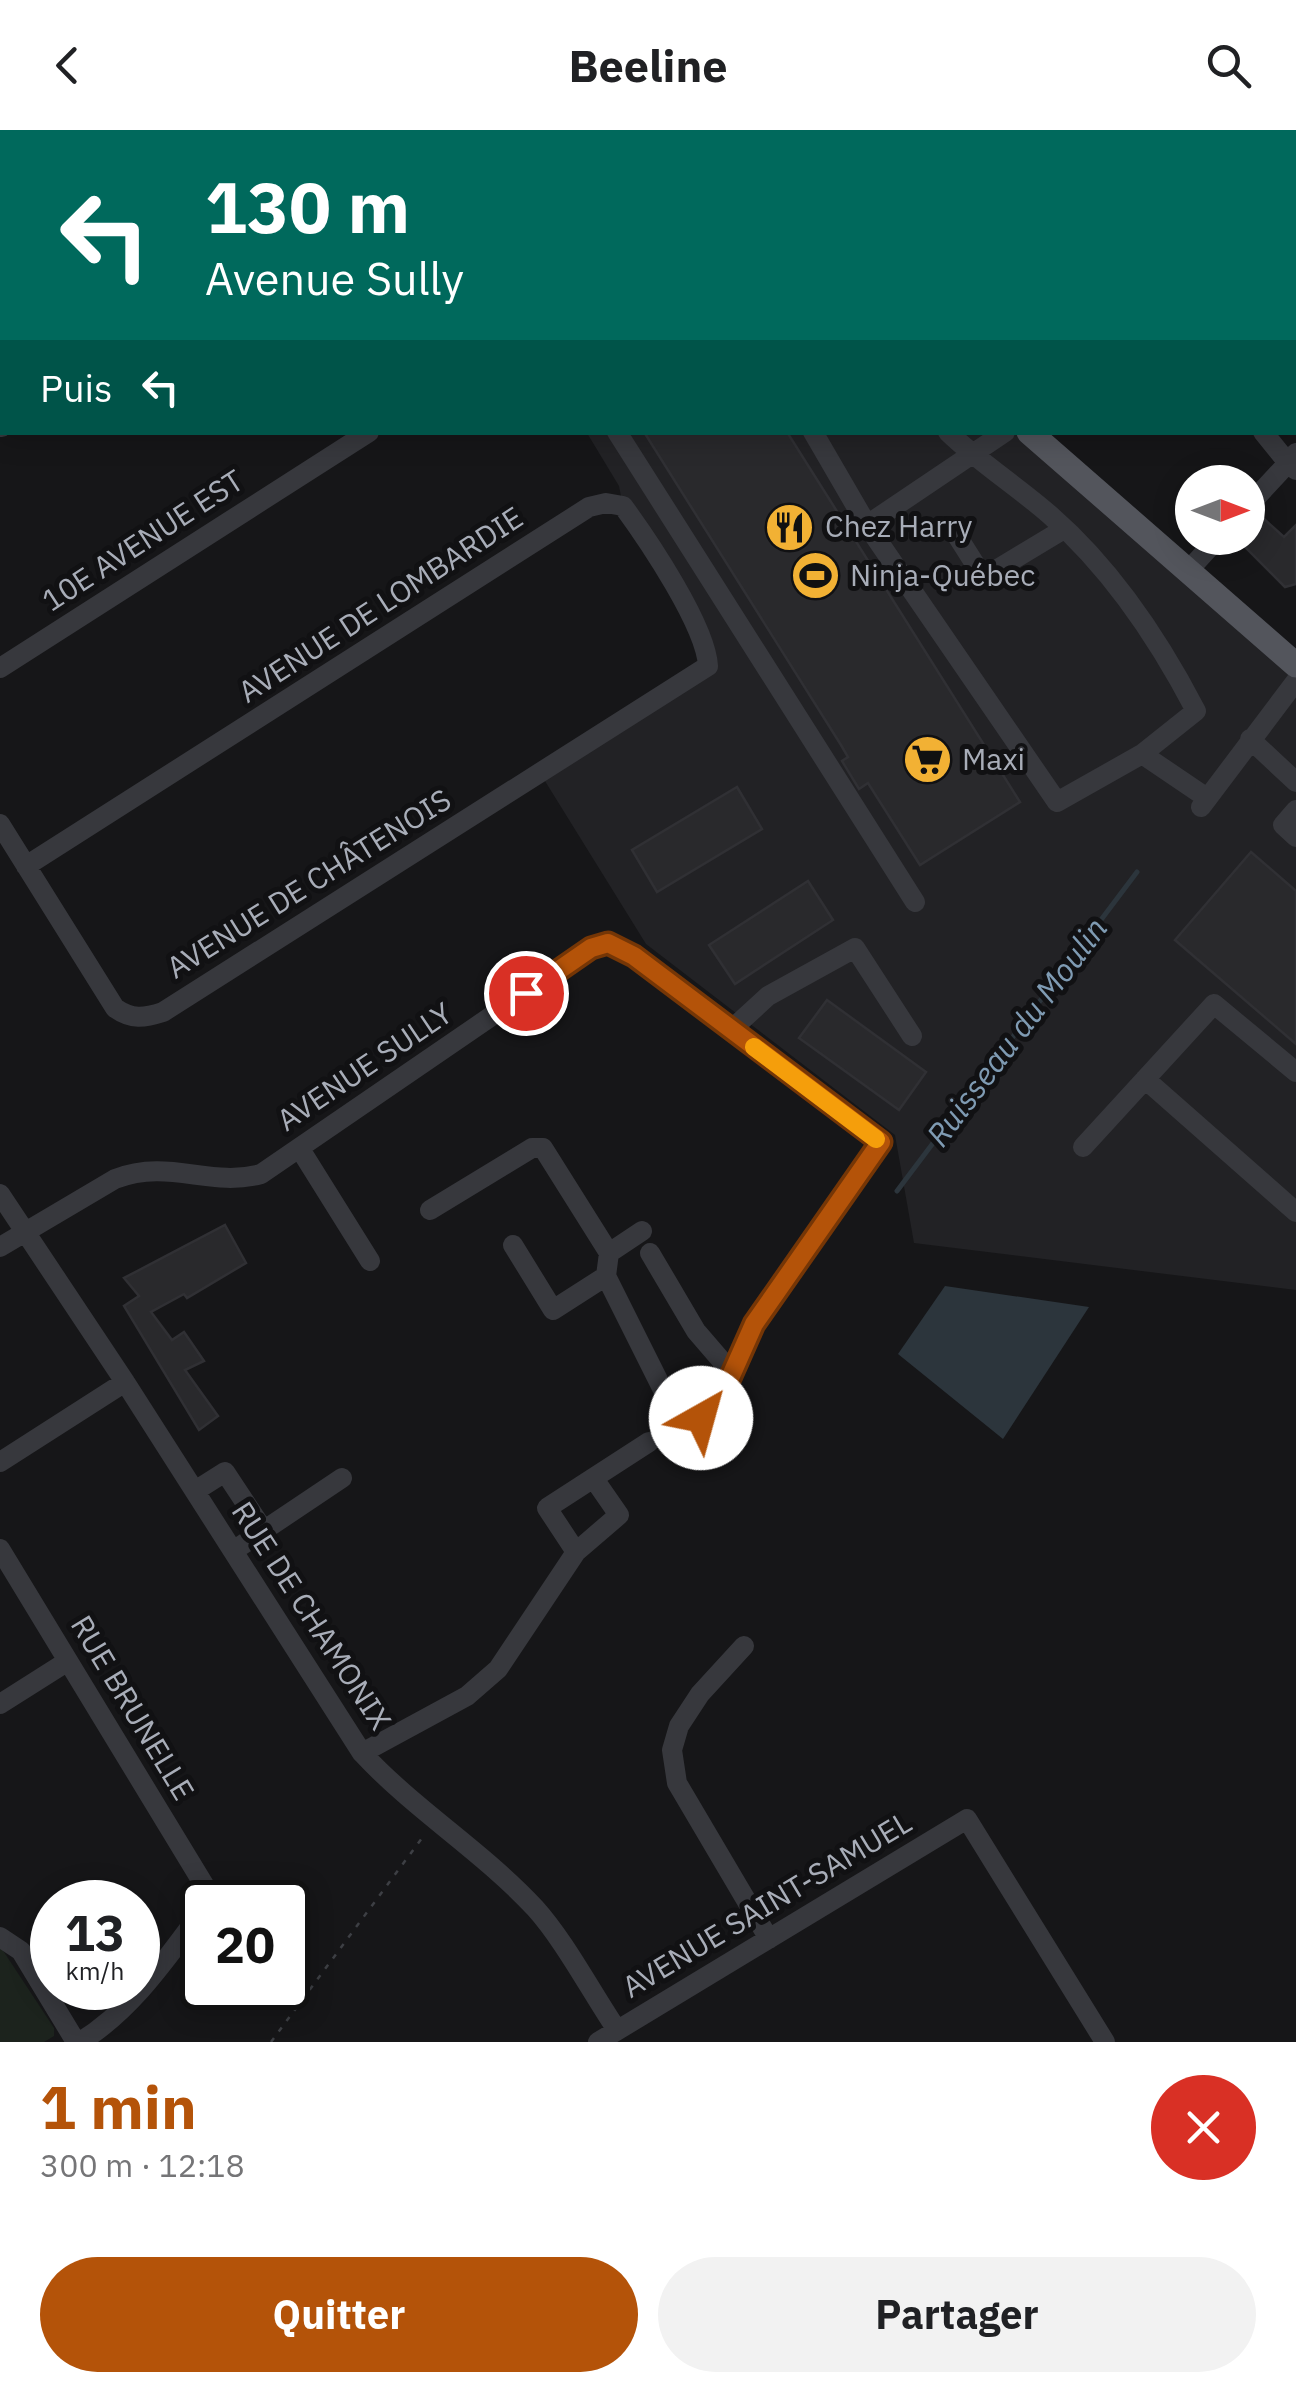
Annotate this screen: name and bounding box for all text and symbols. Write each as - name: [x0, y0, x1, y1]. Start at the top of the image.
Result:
- text: Beeline: [568, 36, 728, 94]
- icon: back: [40, 38, 95, 93]
- icon: search: [1201, 38, 1256, 93]
- text: 130 m: [205, 161, 410, 252]
- icon: left: [40, 170, 170, 300]
- text: Avenue Sully: [205, 249, 464, 307]
- icon: left: [133, 360, 188, 415]
- text: Puis: [40, 363, 113, 412]
- street label: 10E AVENUE EST: [34, 460, 250, 619]
- north arrow: [1175, 465, 1265, 555]
- map controls: [1175, 465, 1265, 555]
- street label: AVENUE DE LOMBARDIE: [230, 497, 530, 710]
- restaurant icon: Chez Harry: [764, 501, 816, 553]
- place label: Chez Harry: [825, 506, 973, 545]
- sports icon: Ninja-Québec: [789, 550, 841, 602]
- place label: Ninja-Québec: [850, 555, 1035, 594]
- supermarket icon: Maxi: [901, 734, 953, 786]
- place label: Maxi: [962, 739, 1025, 778]
- street label: AVENUE DE CHÂTENOIS: [159, 779, 458, 986]
- water label: Ruisseau du Moulin: [916, 908, 1116, 1154]
- pin: [484, 951, 569, 1036]
- icon: arrive: [499, 966, 554, 1021]
- street label: AVENUE SULLY: [269, 993, 460, 1139]
- position arrow: [649, 1366, 753, 1470]
- street label: RUE DE CHAMONIX: [224, 1494, 401, 1737]
- street label: RUE BRUNELLE: [63, 1608, 204, 1807]
- street label: AVENUE SAINT-SAMUEL: [614, 1802, 918, 2006]
- speed limit sign: 20: [180, 1880, 310, 2010]
- text: 13: [65, 1900, 125, 1965]
- text: km/h: [66, 1954, 124, 1987]
- text: 1 min: [40, 2067, 197, 2146]
- button: close: [1151, 2075, 1256, 2180]
- text: 300 m · 12:18: [40, 2144, 245, 2186]
- button: Quitter: [40, 2257, 638, 2372]
- button: Partager: [658, 2257, 1256, 2372]

